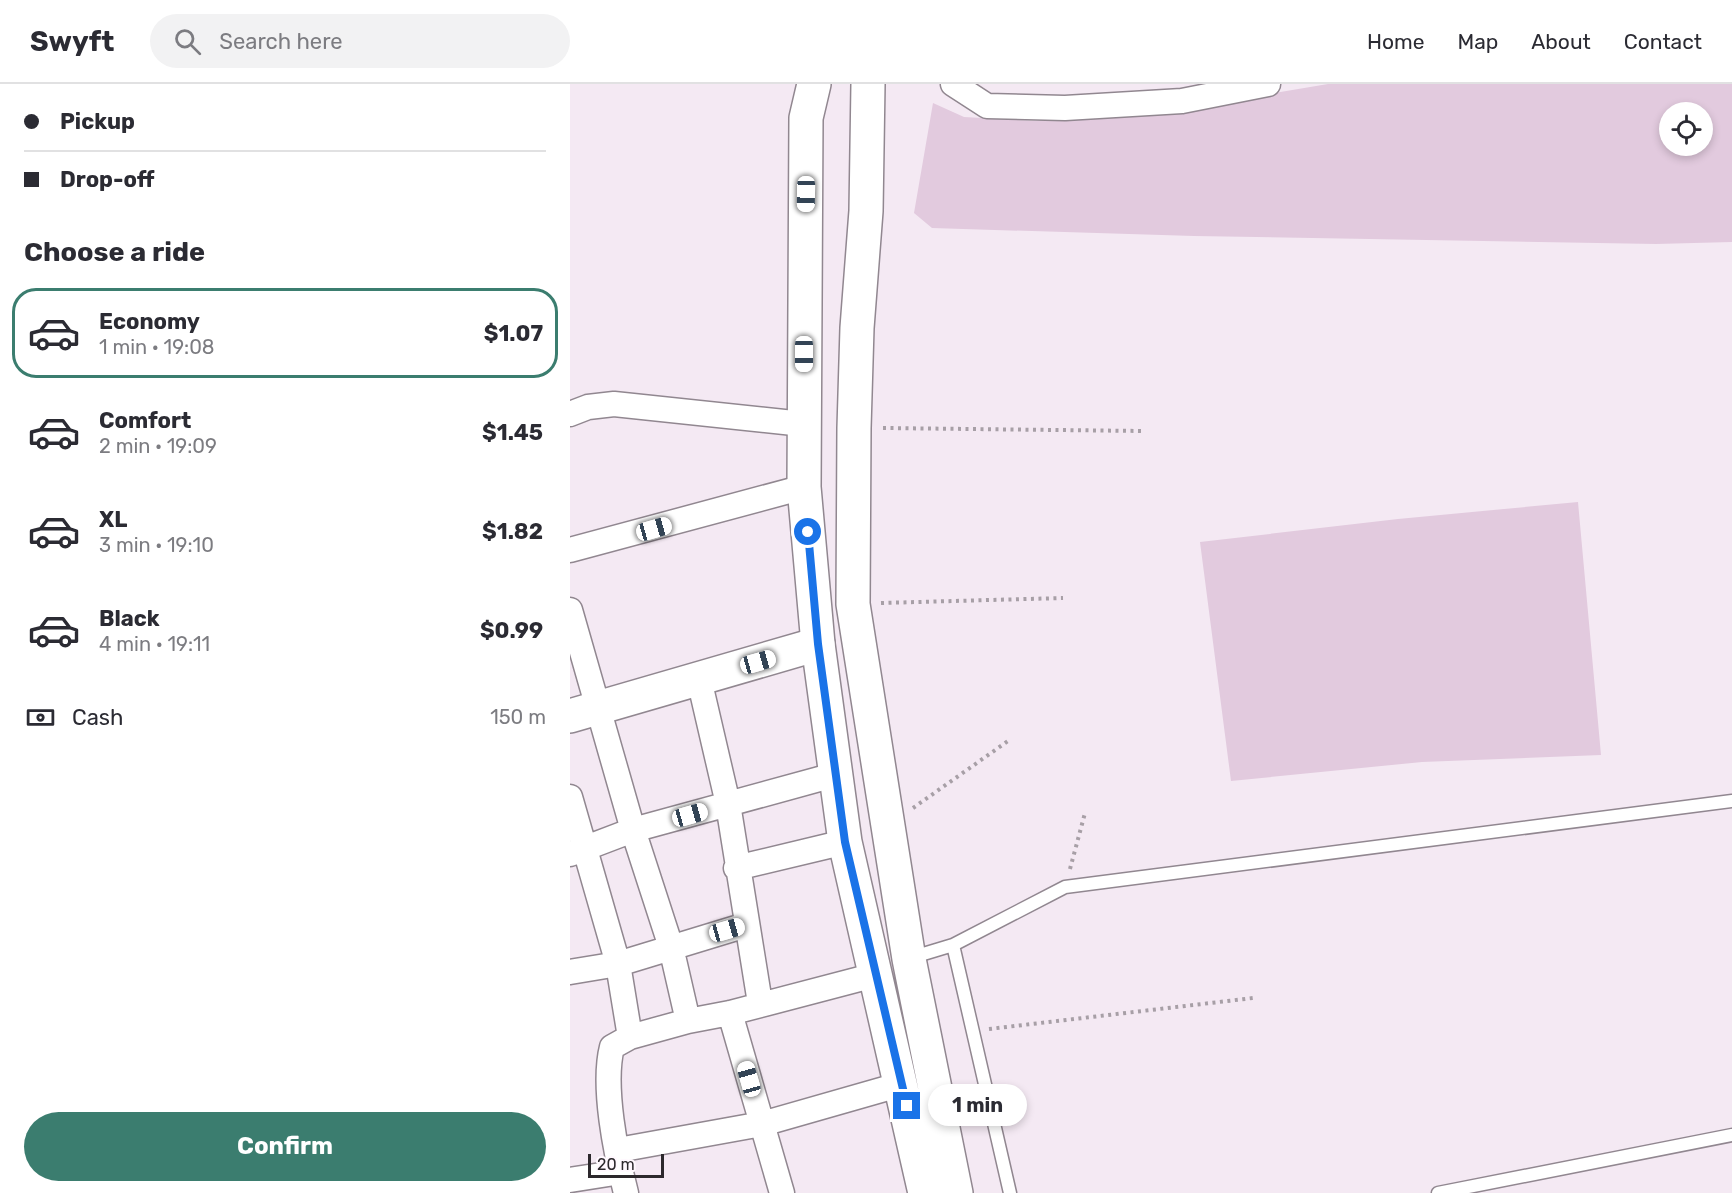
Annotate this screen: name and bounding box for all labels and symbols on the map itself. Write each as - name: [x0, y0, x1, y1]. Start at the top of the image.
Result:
- car: [797, 176, 815, 212]
- car: [795, 336, 813, 372]
- car: [634, 515, 674, 543]
- route start: [794, 518, 821, 545]
- car: [738, 648, 778, 676]
- car: [670, 801, 710, 829]
- car: [707, 916, 747, 944]
- car: [735, 1059, 763, 1099]
- callout: 1 min: [928, 1085, 1027, 1127]
- route end: [893, 1092, 920, 1119]
- scale bar: [588, 1151, 664, 1178]

